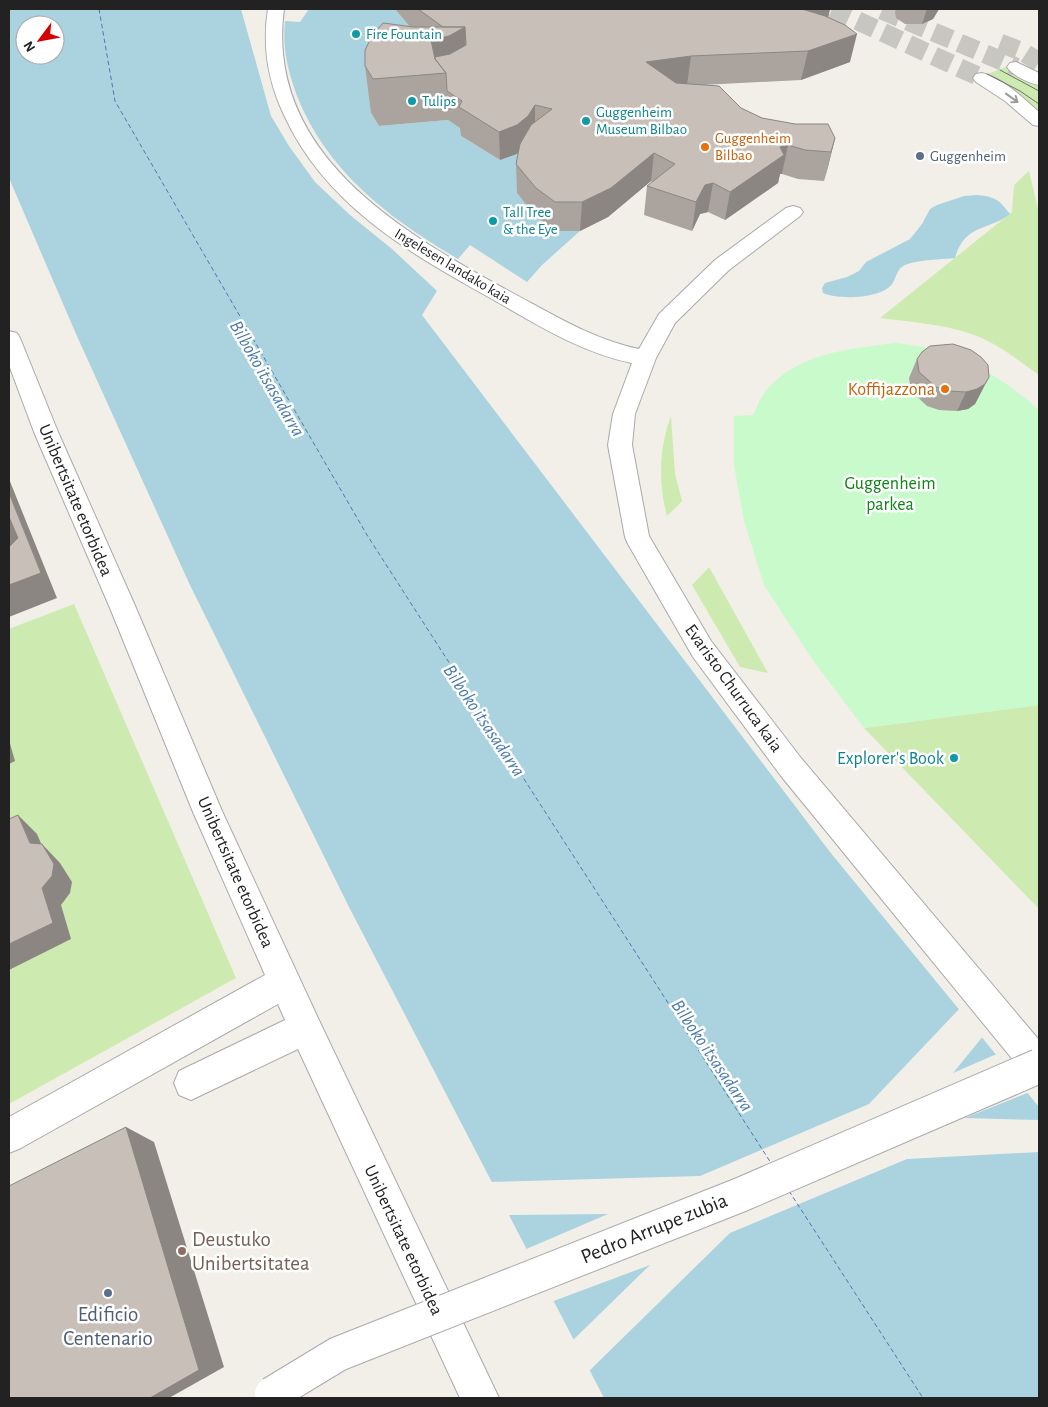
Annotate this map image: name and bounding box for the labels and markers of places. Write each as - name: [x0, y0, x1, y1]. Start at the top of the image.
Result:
- place label: Fire Fountain: [366, 27, 442, 42]
- marker: Fire Fountain: [350, 28, 362, 40]
- place label: Tulips: [422, 94, 456, 109]
- marker: Tulips: [406, 95, 418, 107]
- place label: Guggenheim Museum Bilbao: [596, 105, 687, 137]
- marker: Guggenheim Museum Bilbao: [580, 115, 592, 127]
- place label: Guggenheim Bilbao: [715, 131, 791, 163]
- marker: Guggenheim Bilbao: [699, 141, 711, 153]
- place label: Guggenheim: [930, 149, 1006, 164]
- marker: Guggenheim: [914, 150, 926, 162]
- place label: Tall Tree & the Eye: [503, 205, 558, 237]
- marker: Tall Tree & the Eye: [487, 215, 499, 227]
- place label: Koffijazzona: [848, 381, 935, 399]
- marker: Koffijazzona: [939, 383, 951, 395]
- place label: Explorer's Book: [837, 750, 945, 768]
- marker: Explorer's Book: [948, 752, 960, 764]
- place label: Deustuko Unibertsitatea: [192, 1229, 310, 1274]
- marker: Deustuko Unibertsitatea: [176, 1245, 188, 1257]
- marker: Edificio Centenario: [102, 1287, 114, 1299]
- place label: Edificio Centenario: [63, 1304, 153, 1349]

